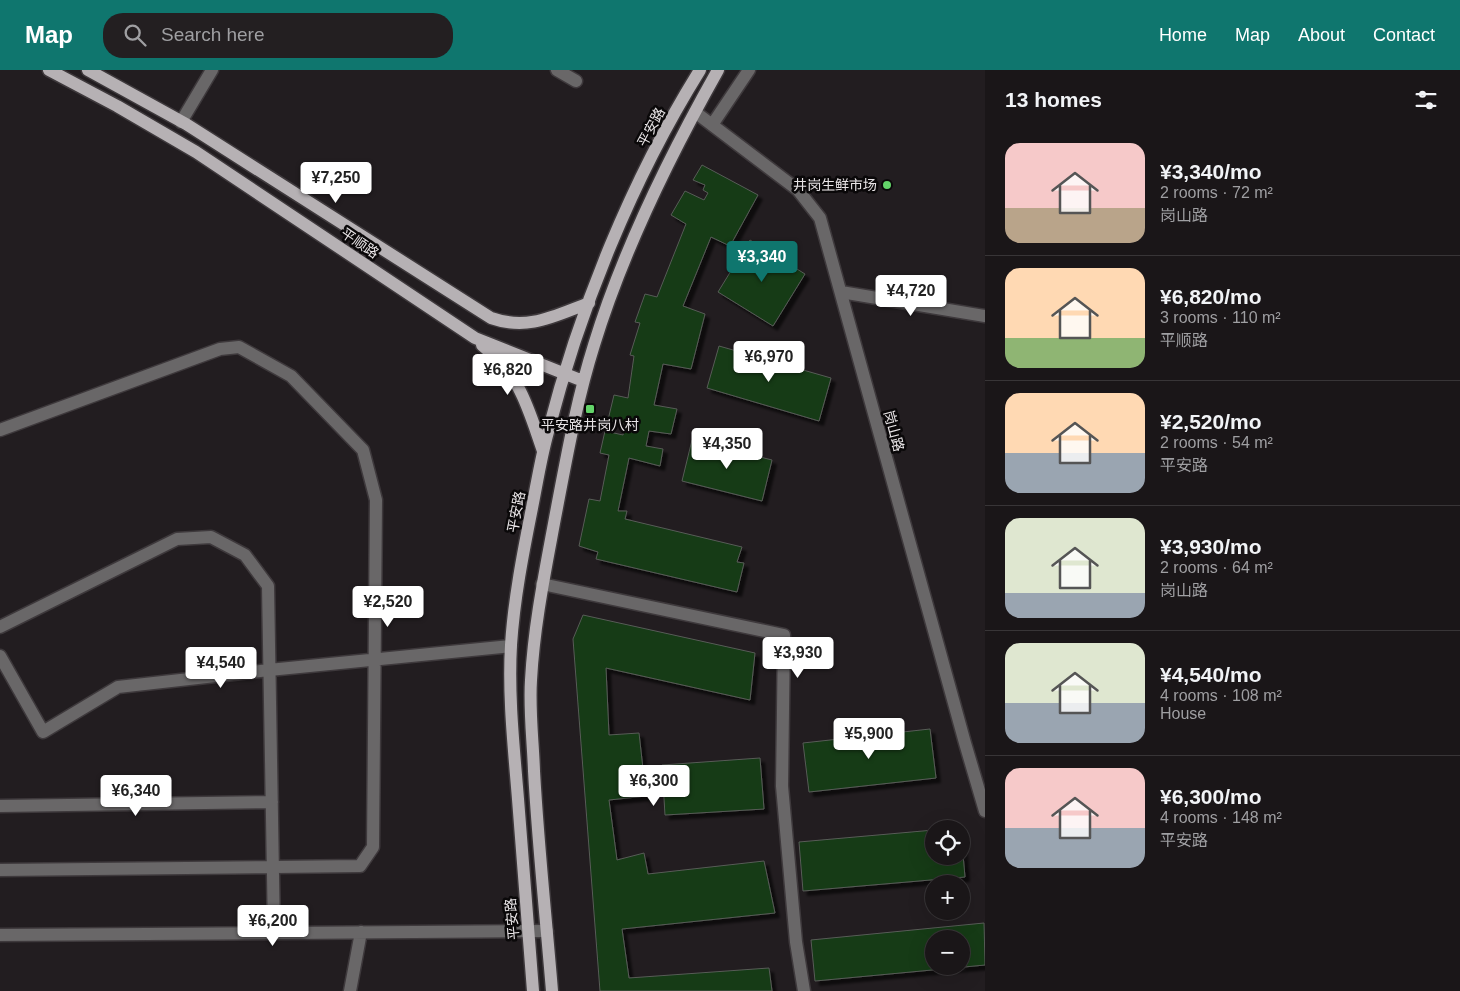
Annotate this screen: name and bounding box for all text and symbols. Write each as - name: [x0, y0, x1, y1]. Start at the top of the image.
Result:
- search box: [103, 13, 453, 58]
- text: Map: [25, 21, 73, 48]
- icon: search: [121, 21, 149, 49]
- text: Search here: [161, 24, 265, 45]
- text: Home: [1159, 25, 1207, 45]
- text: Map: [1235, 25, 1270, 45]
- text: About: [1298, 25, 1345, 45]
- text: Contact: [1373, 25, 1435, 45]
- icon: filters: [1412, 86, 1440, 114]
- text: 13 homes: [1005, 88, 1102, 111]
- street label: 平安路: [634, 105, 668, 149]
- text: ¥3,340/mo: [1160, 160, 1262, 183]
- pin: ¥7,250: [295, 162, 377, 204]
- icon: home: [1045, 163, 1105, 223]
- text: ¥7,250: [312, 169, 360, 186]
- place label: 井岗生鲜市场: [793, 177, 877, 193]
- marker: 井岗生鲜市场: [881, 179, 893, 191]
- text: 2 rooms · 72 m²: [1160, 184, 1273, 201]
- text: 岗山路: [1160, 207, 1208, 224]
- street label: 平顺路: [338, 225, 382, 261]
- pin: ¥3,340: [721, 240, 803, 283]
- text: ¥3,340: [738, 248, 786, 265]
- pin: ¥4,720: [870, 274, 952, 317]
- text: ¥4,720: [887, 282, 935, 299]
- text: ¥6,820/mo: [1160, 285, 1262, 308]
- icon: home: [1045, 288, 1105, 348]
- text: 3 rooms · 110 m²: [1160, 309, 1281, 326]
- text: 平顺路: [1160, 332, 1208, 349]
- pin: ¥6,970: [728, 340, 810, 383]
- text: ¥6,970: [745, 348, 793, 365]
- pin: ¥6,820: [467, 354, 549, 396]
- text: ¥6,820: [484, 361, 532, 378]
- marker: 平安路井岗八村: [584, 403, 596, 415]
- street label: 岗山路: [881, 409, 907, 453]
- text: ¥2,520/mo: [1160, 410, 1262, 433]
- icon: home: [1045, 413, 1105, 473]
- place label: 平安路井岗八村: [541, 417, 639, 433]
- pin: ¥4,350: [686, 428, 768, 470]
- text: 2 rooms · 54 m²: [1160, 434, 1273, 451]
- text: ¥4,350: [703, 435, 751, 452]
- text: 平安路: [1160, 457, 1208, 474]
- street label: 平安路: [504, 490, 528, 534]
- text: ¥3,930/mo: [1160, 535, 1262, 558]
- icon: home: [1045, 538, 1105, 598]
- text: 2 rooms · 64 m²: [1160, 559, 1273, 576]
- text: 岗山路: [1160, 582, 1208, 599]
- pin: ¥2,520: [347, 586, 429, 628]
- text: ¥2,520: [364, 593, 412, 610]
- pin: ¥3,930: [757, 636, 839, 679]
- text: ¥3,930: [774, 644, 822, 661]
- pin: ¥4,540: [180, 646, 262, 689]
- text: ¥4,540: [197, 654, 245, 671]
- icon: home: [1045, 663, 1105, 723]
- text: ¥4,540/mo: [1160, 663, 1262, 686]
- text: 4 rooms · 108 m²: [1160, 687, 1282, 704]
- text: House: [1160, 705, 1206, 722]
- pin: ¥5,900: [828, 718, 910, 760]
- text: ¥5,900: [845, 725, 893, 742]
- pin: ¥6,300: [613, 764, 695, 807]
- text: ¥6,300: [630, 772, 678, 789]
- pin: ¥6,340: [95, 774, 177, 817]
- text: ¥6,340: [112, 782, 160, 799]
- text: ¥6,300/mo: [1160, 785, 1262, 808]
- icon: home: [1045, 788, 1105, 848]
- text: 4 rooms · 148 m²: [1160, 809, 1282, 826]
- map controls: [925, 820, 970, 975]
- button: locate: [925, 820, 970, 865]
- text: 平安路: [1160, 832, 1208, 849]
- button: +: [925, 875, 970, 920]
- street label: 平安路: [502, 897, 522, 941]
- pin: ¥6,200: [232, 904, 314, 947]
- text: ¥6,200: [249, 912, 297, 929]
- button: −: [925, 930, 970, 975]

